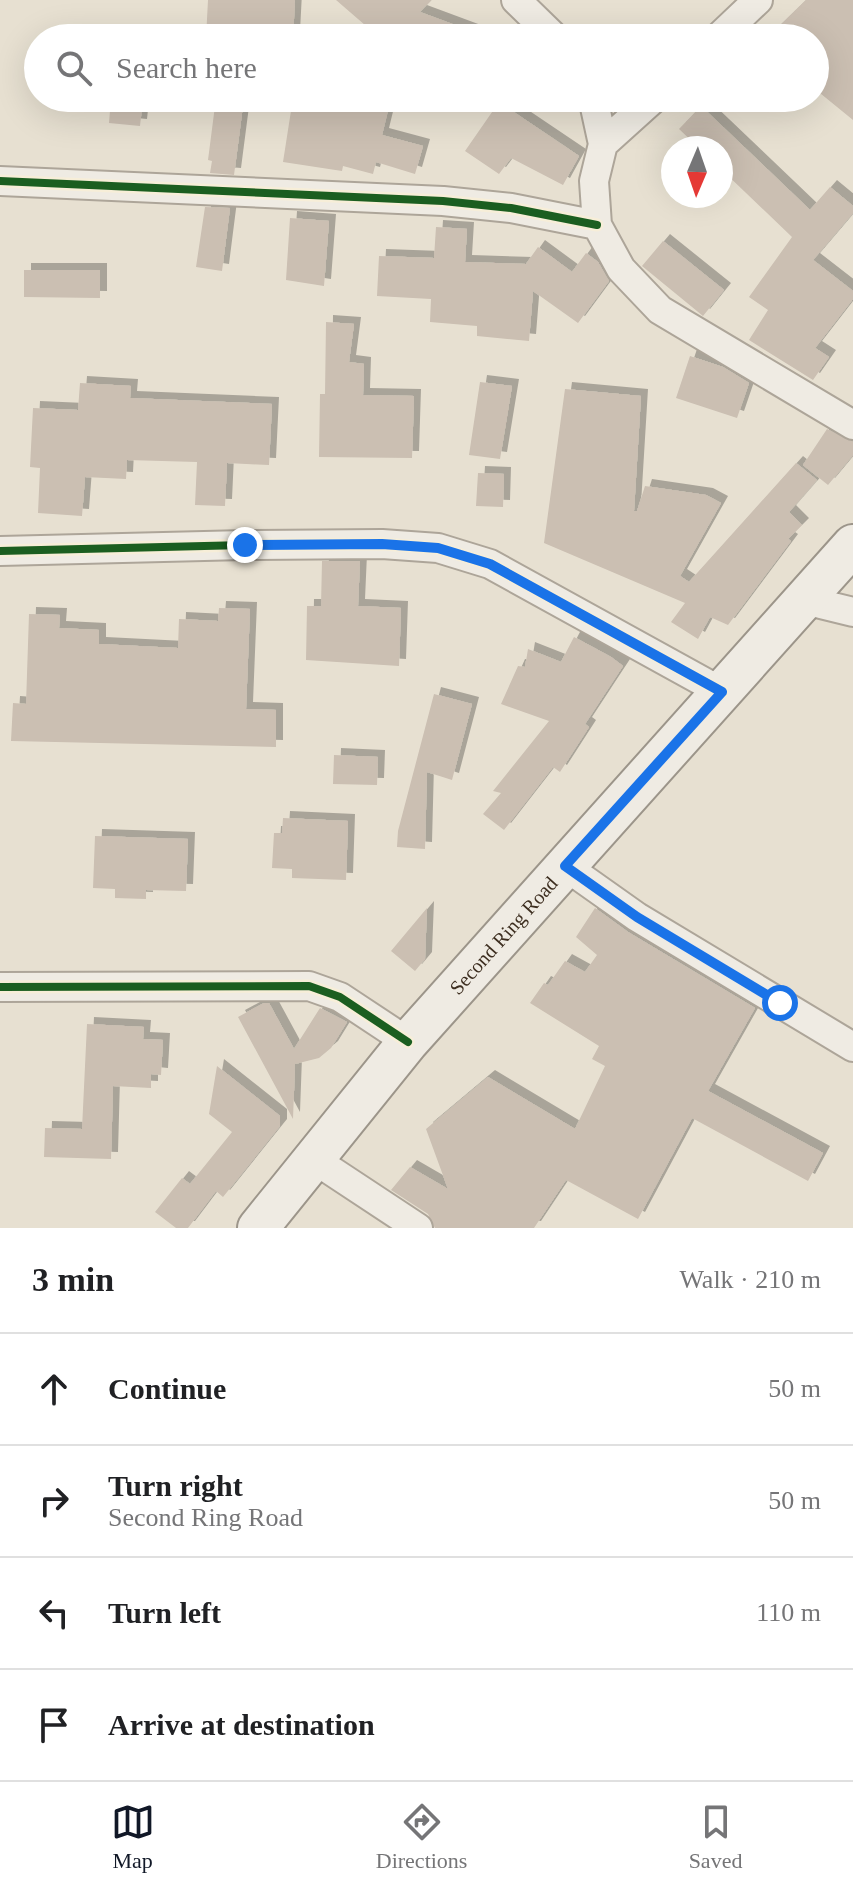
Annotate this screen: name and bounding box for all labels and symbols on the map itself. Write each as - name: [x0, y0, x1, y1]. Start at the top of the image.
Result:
- north arrow: [661, 136, 733, 208]
- route end: [227, 527, 263, 563]
- street label: Second Ring Road: [445, 872, 562, 999]
- route start: [762, 985, 798, 1021]

